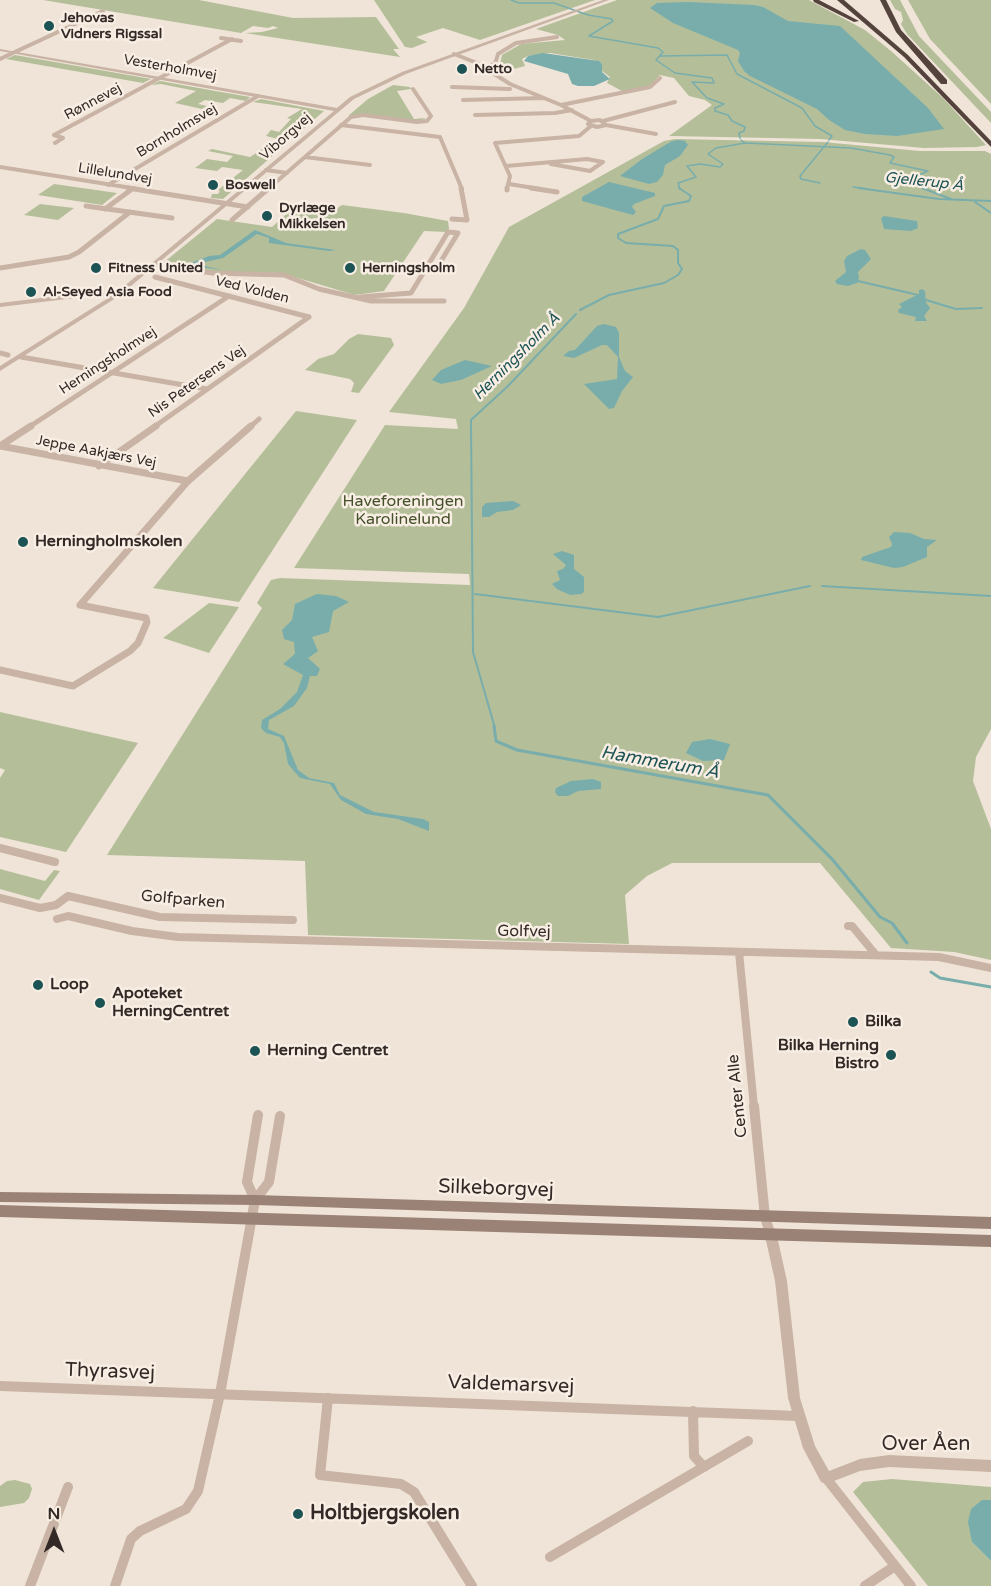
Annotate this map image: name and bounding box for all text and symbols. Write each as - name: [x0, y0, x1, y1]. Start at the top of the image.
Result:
- place label: Jehovas Vidners Rigssal: [61, 10, 162, 42]
- marker: Jehovas Vidners Rigssal: [42, 19, 56, 33]
- street label: Vesterholmvej: [122, 52, 218, 84]
- place label: Netto: [474, 61, 512, 77]
- marker: Netto: [455, 62, 469, 76]
- street label: Rønnevej: [62, 80, 124, 124]
- street label: Bornholmsvej: [134, 100, 220, 162]
- street label: Viborgvej: [257, 110, 315, 164]
- street label: Lillelundvej: [77, 160, 153, 188]
- water label: Gjellerup Å: [884, 169, 964, 195]
- place label: Boswell: [225, 177, 276, 193]
- marker: Boswell: [206, 178, 220, 192]
- place label: Dyrlæge Mikkelsen: [279, 200, 346, 232]
- marker: Dyrlæge Mikkelsen: [260, 209, 274, 223]
- place label: Fitness United: [108, 260, 203, 276]
- place label: Herningsholm: [362, 260, 455, 276]
- marker: Fitness United: [89, 261, 103, 275]
- marker: Herningsholm: [343, 261, 357, 275]
- street label: Ved Volden: [213, 273, 291, 307]
- place label: Al-Seyed Asia Food: [43, 284, 172, 300]
- marker: Al-Seyed Asia Food: [24, 285, 38, 299]
- water label: Herningsholm Å: [470, 310, 564, 404]
- street label: Herningsholmvej: [57, 324, 159, 398]
- street label: Nis Petersens Vej: [145, 342, 249, 422]
- street label: Jeppe Aakjærs Vej: [34, 432, 158, 472]
- park label: Haveforeningen Karolinelund: [342, 492, 464, 530]
- place label: Herningholmskolen: [35, 532, 183, 552]
- marker: Herningholmskolen: [16, 535, 30, 549]
- water label: Hammerum Å: [599, 742, 721, 784]
- street label: Golfparken: [140, 887, 226, 913]
- street label: Golfvej: [497, 922, 551, 942]
- place label: Loop: [50, 975, 89, 995]
- marker: Loop: [31, 978, 45, 992]
- place label: Apoteket HerningCentret: [112, 984, 229, 1022]
- marker: Apoteket HerningCentret: [93, 996, 107, 1010]
- place label: Bilka: [865, 1012, 901, 1032]
- marker: Bilka: [846, 1015, 860, 1029]
- place label: Bilka Herning Bistro: [778, 1036, 879, 1074]
- place label: Herning Centret: [267, 1041, 388, 1061]
- marker: Herning Centret: [248, 1044, 262, 1058]
- marker: Bilka Herning Bistro: [884, 1048, 898, 1062]
- street label: Center Alle: [724, 1053, 752, 1139]
- street label: Silkeborgvej: [438, 1175, 554, 1203]
- street label: Thyrasvej: [65, 1358, 155, 1386]
- street label: Valdemarsvej: [447, 1371, 575, 1399]
- street label: Over Åen: [881, 1433, 971, 1457]
- north arrow: [24, 1502, 84, 1562]
- place label: Holtbjergskolen: [310, 1502, 460, 1526]
- text: N: [48, 1504, 60, 1524]
- marker: Holtbjergskolen: [291, 1507, 305, 1521]

